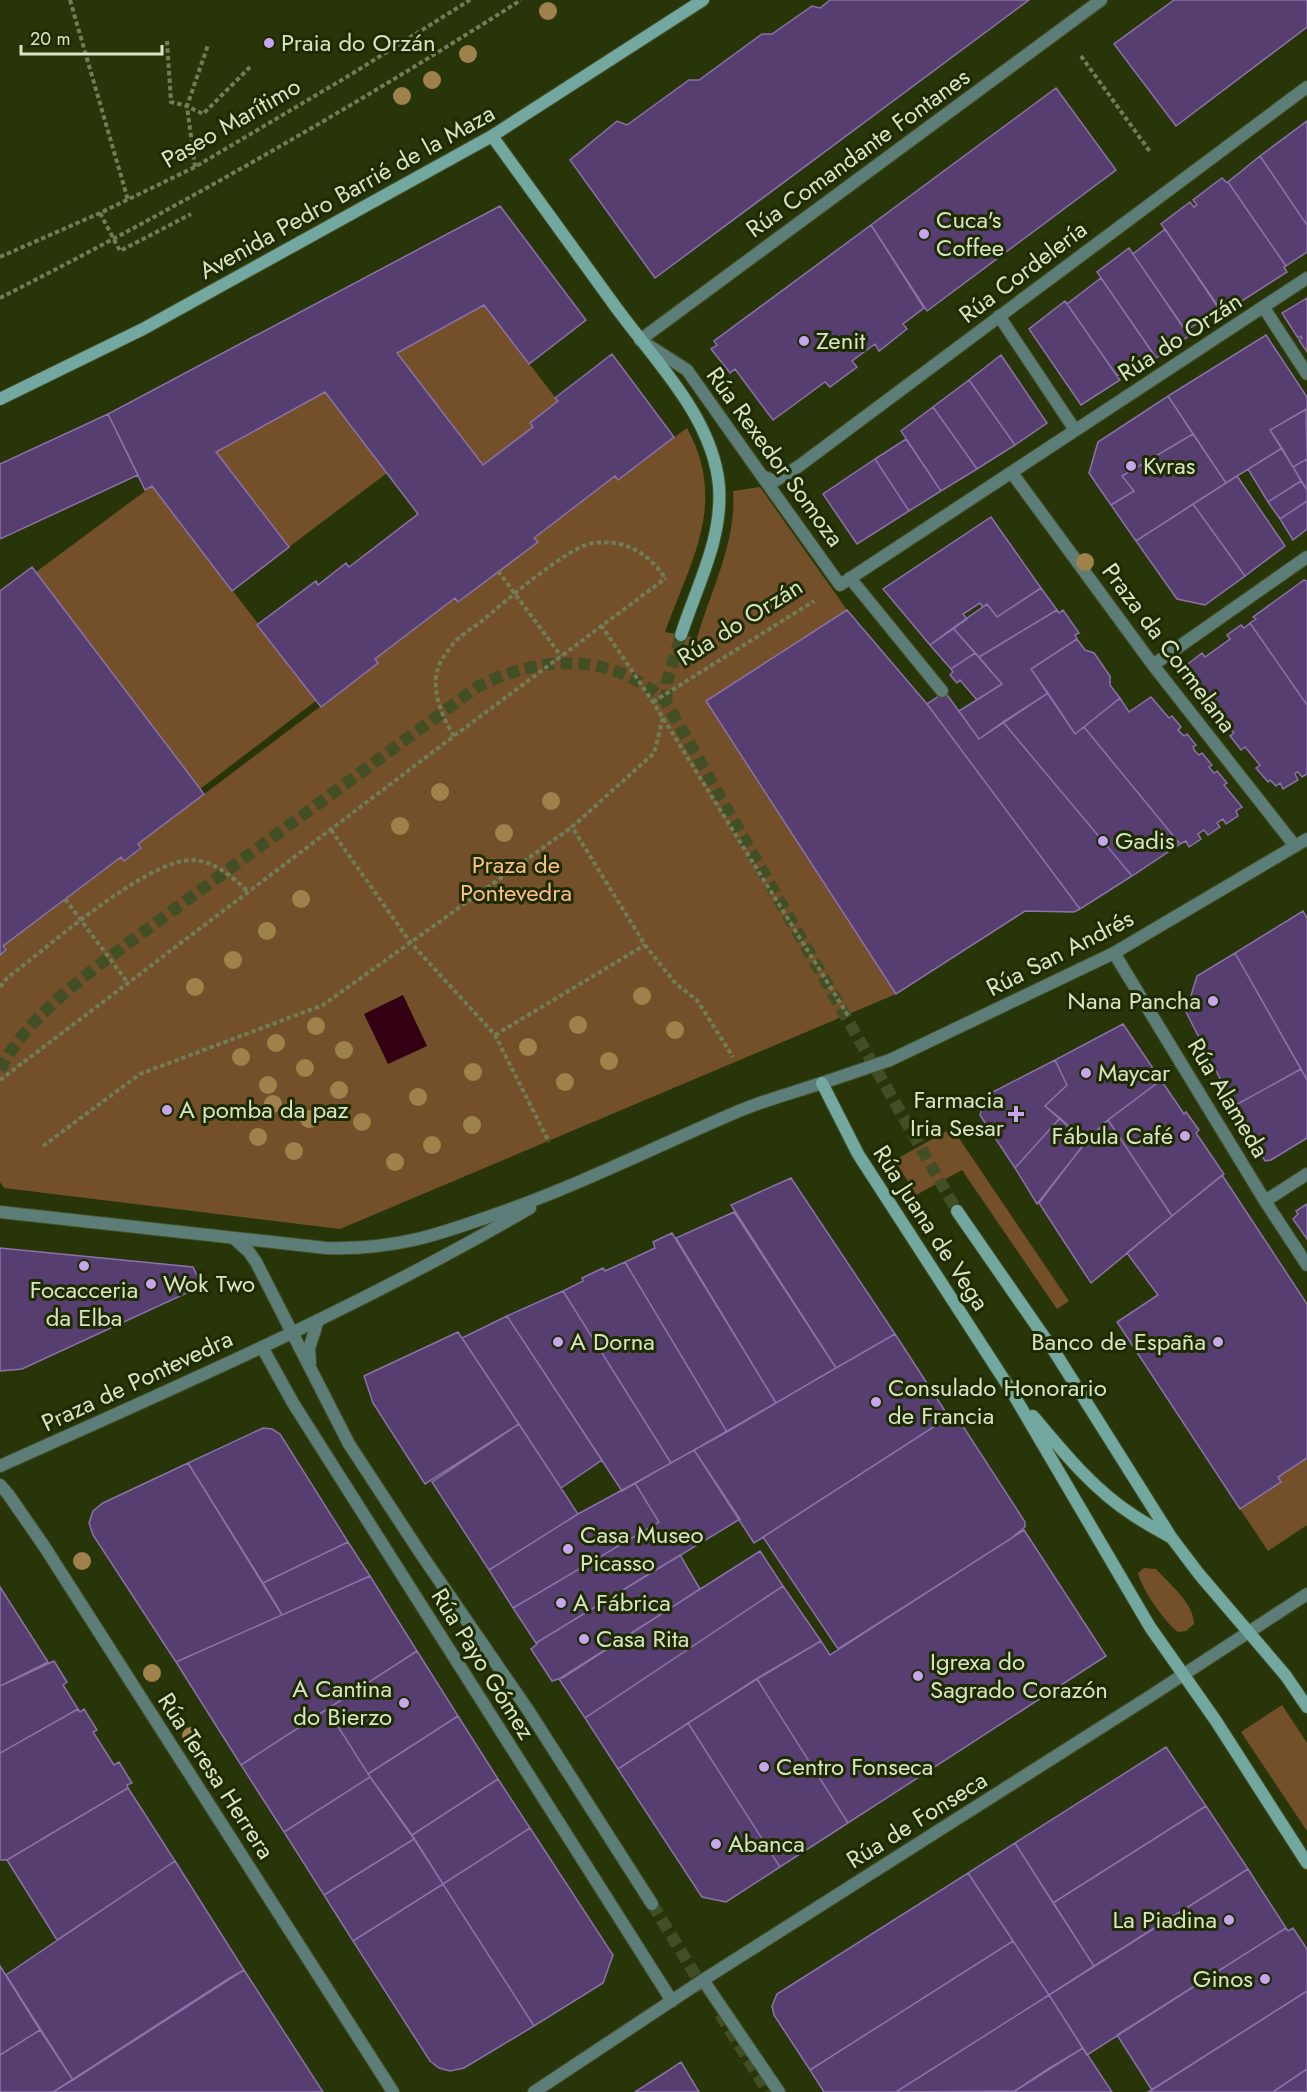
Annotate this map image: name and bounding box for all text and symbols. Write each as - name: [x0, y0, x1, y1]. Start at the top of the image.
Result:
- scale bar: [21, 18, 162, 56]
- place label: Praia do Orzán: [281, 25, 436, 60]
- text: 20 m: [30, 26, 70, 52]
- marker: Praia do Orzán: [262, 36, 276, 50]
- street label: Rúa Comandante Fontanes: [738, 59, 977, 246]
- street label: Paseo Marítimo: [155, 69, 307, 177]
- street label: Avenida Pedro Barrié de la Maza: [192, 95, 501, 288]
- place label: Cuca's Coffee: [936, 202, 1004, 265]
- street label: Rúa Cordelería: [951, 212, 1094, 331]
- marker: Cuca's Coffee: [917, 227, 931, 241]
- street label: Rúa do Orzán: [1111, 283, 1249, 390]
- place label: Zenit: [816, 323, 866, 358]
- marker: Zenit: [797, 334, 811, 348]
- street label: Rúa Rexedor Somoza: [698, 360, 853, 554]
- place label: Kvras: [1143, 448, 1195, 483]
- marker: Kvras: [1124, 459, 1138, 473]
- street label: Praza da Cormelana: [1094, 555, 1245, 740]
- street label: Rúa do Orzán: [670, 569, 809, 674]
- place label: Gadis: [1115, 823, 1175, 858]
- marker: Gadis: [1096, 834, 1110, 848]
- park label: Praza de Pontevedra: [460, 847, 572, 910]
- street label: Rúa San Andrés: [980, 900, 1140, 1005]
- place label: Nana Pancha: [1067, 983, 1201, 1018]
- marker: Nana Pancha: [1206, 994, 1220, 1008]
- street label: Rúa Alameda: [1179, 1031, 1278, 1164]
- place label: Maycar: [1098, 1055, 1171, 1090]
- marker: Maycar: [1079, 1066, 1093, 1080]
- place label: Farmacia Iria Sesar: [910, 1082, 1005, 1145]
- place label: A pomba da paz: [179, 1092, 349, 1127]
- marker: A pomba da paz: [160, 1103, 174, 1117]
- marker: Farmacia Iria Sesar: [1009, 1107, 1023, 1121]
- place label: Fábula Café: [1052, 1118, 1173, 1153]
- marker: Fábula Café: [1178, 1129, 1192, 1143]
- street label: Rúa Juana de Vega: [865, 1138, 998, 1317]
- marker: Focacceria da Elba: [77, 1259, 91, 1273]
- place label: Wok Two: [163, 1266, 255, 1301]
- place label: Focacceria da Elba: [30, 1272, 138, 1335]
- marker: Wok Two: [144, 1277, 158, 1291]
- street label: Praza de Pontevedra: [35, 1321, 238, 1440]
- place label: A Dorna: [570, 1324, 655, 1359]
- place label: Banco de España: [1031, 1324, 1206, 1359]
- marker: A Dorna: [551, 1335, 565, 1349]
- marker: Banco de España: [1211, 1335, 1225, 1349]
- place label: Consulado Honorario de Francia: [888, 1370, 1107, 1433]
- marker: Consulado Honorario de Francia: [869, 1395, 883, 1409]
- place label: Casa Museo Picasso: [580, 1517, 704, 1580]
- marker: Casa Museo Picasso: [561, 1542, 575, 1556]
- street label: Rúa Payo Gómez: [423, 1581, 544, 1746]
- place label: A Fábrica: [573, 1585, 671, 1620]
- marker: A Fábrica: [554, 1596, 568, 1610]
- place label: Casa Rita: [596, 1621, 689, 1656]
- marker: Casa Rita: [577, 1632, 591, 1646]
- place label: Igrexa do Sagrado Corazón: [930, 1644, 1108, 1707]
- marker: Igrexa do Sagrado Corazón: [911, 1669, 925, 1683]
- place label: A Cantina do Bierzo: [292, 1671, 392, 1734]
- street label: Rúa Teresa Herrera: [149, 1686, 283, 1866]
- marker: A Cantina do Bierzo: [397, 1696, 411, 1710]
- place label: Centro Fonseca: [776, 1749, 933, 1784]
- marker: Centro Fonseca: [757, 1760, 771, 1774]
- street label: Rúa de Fonseca: [840, 1762, 994, 1877]
- place label: Abanca: [728, 1826, 805, 1861]
- marker: Abanca: [709, 1837, 723, 1851]
- place label: La Piadina: [1112, 1902, 1217, 1937]
- marker: La Piadina: [1222, 1913, 1236, 1927]
- place label: Ginos: [1193, 1961, 1253, 1996]
- marker: Ginos: [1258, 1972, 1272, 1986]

